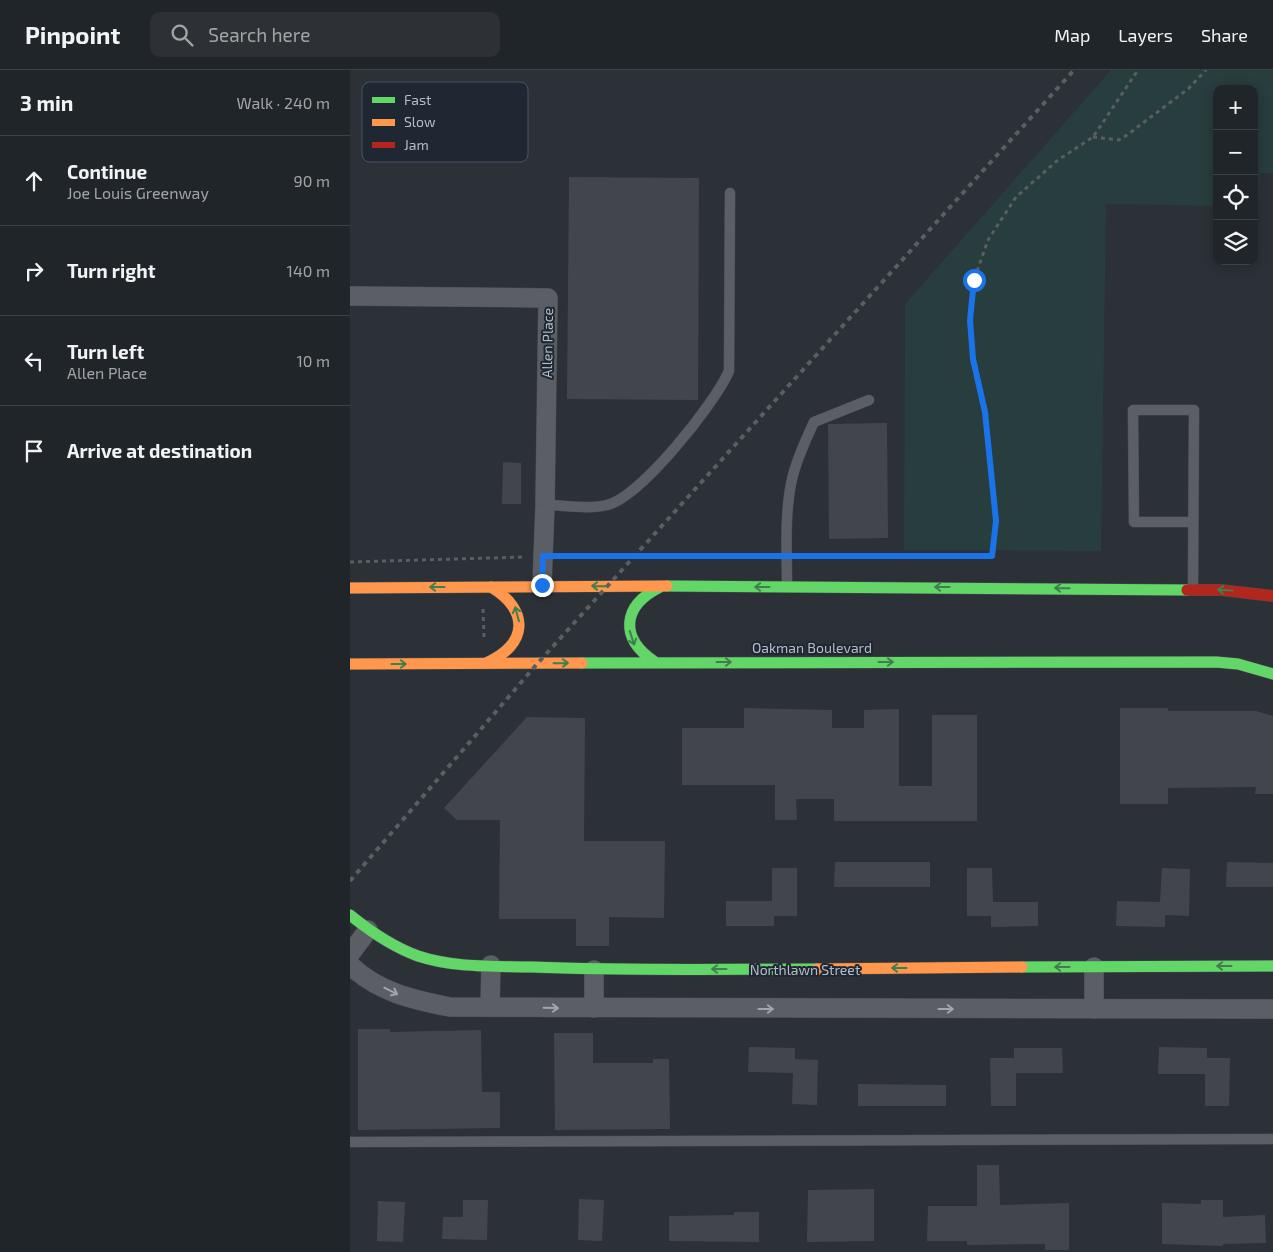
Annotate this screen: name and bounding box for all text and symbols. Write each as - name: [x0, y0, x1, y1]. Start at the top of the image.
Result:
- search box: [150, 12, 500, 57]
- text: Pinpoint: [25, 20, 120, 49]
- icon: search: [168, 21, 196, 49]
- text: Search here: [208, 23, 310, 46]
- text: Map: [1054, 24, 1090, 46]
- text: Layers: [1118, 24, 1173, 46]
- text: Share: [1201, 24, 1248, 46]
- legend: [362, 82, 528, 162]
- map controls: [1213, 85, 1258, 265]
- button: +: [1213, 85, 1258, 130]
- text: 3 min: [20, 90, 73, 115]
- text: Fast: [404, 91, 431, 108]
- text: Walk · 240 m: [237, 93, 330, 112]
- text: Slow: [404, 113, 436, 130]
- button: −: [1213, 130, 1258, 175]
- text: Jam: [404, 136, 429, 153]
- text: Continue: [67, 160, 147, 183]
- icon: ahead: [20, 167, 48, 195]
- text: 90 m: [294, 171, 330, 190]
- button: locate: [1213, 175, 1258, 220]
- text: Joe Louis Greenway: [67, 183, 209, 202]
- button: layers: [1213, 220, 1258, 265]
- icon: right: [20, 257, 48, 285]
- text: Turn right: [67, 259, 155, 282]
- text: 140 m: [287, 261, 330, 280]
- route start: [963, 269, 986, 292]
- street label: Allen Place: [538, 308, 556, 378]
- text: Turn left: [67, 340, 144, 363]
- icon: left: [20, 347, 48, 375]
- text: 10 m: [296, 351, 330, 370]
- text: Allen Place: [67, 363, 147, 382]
- icon: arrive: [20, 437, 48, 465]
- text: Arrive at destination: [67, 439, 252, 462]
- route end: [531, 574, 554, 597]
- one-way arrow: [591, 581, 608, 591]
- one-way arrow: [429, 582, 445, 592]
- one-way arrow: [754, 582, 770, 592]
- one-way arrow: [934, 582, 950, 592]
- one-way arrow: [1055, 583, 1071, 593]
- one-way arrow: [1217, 586, 1233, 595]
- one-way arrow: [512, 607, 521, 623]
- one-way arrow: [628, 629, 637, 645]
- street label: Oakman Boulevard: [752, 639, 872, 656]
- one-way arrow: [715, 657, 731, 667]
- one-way arrow: [878, 657, 894, 667]
- one-way arrow: [390, 659, 406, 669]
- one-way arrow: [553, 659, 569, 668]
- street label: Northlawn Street: [750, 961, 860, 978]
- one-way arrow: [1217, 961, 1233, 971]
- one-way arrow: [1054, 962, 1070, 972]
- one-way arrow: [892, 963, 908, 973]
- one-way arrow: [712, 964, 728, 974]
- one-way arrow: [383, 986, 398, 996]
- one-way arrow: [542, 1003, 559, 1013]
- one-way arrow: [758, 1004, 774, 1014]
- one-way arrow: [938, 1004, 954, 1014]

